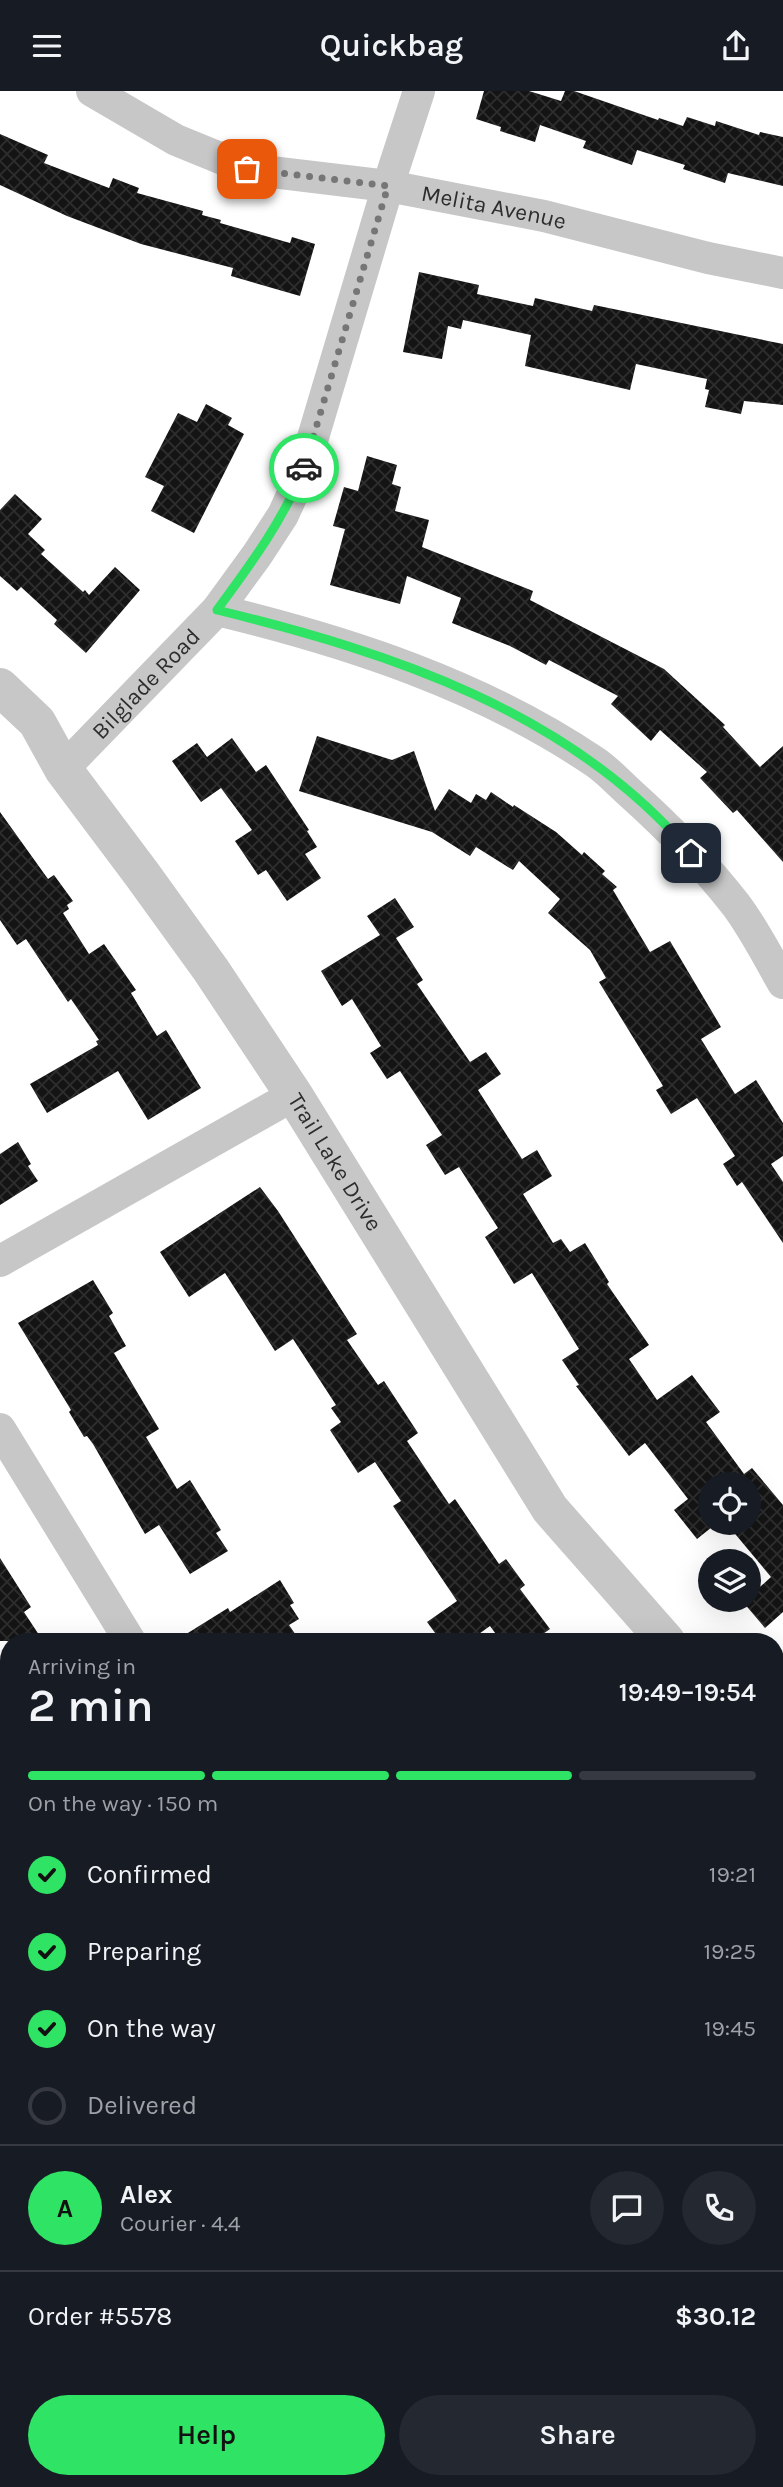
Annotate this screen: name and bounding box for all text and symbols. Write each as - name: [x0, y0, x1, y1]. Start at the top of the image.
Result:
- icon: menu: [28, 27, 66, 65]
- text: Quickbag: [320, 27, 463, 64]
- icon: share: [717, 27, 755, 65]
- pin: [217, 139, 277, 199]
- icon: bag: [228, 150, 266, 188]
- street label: Melita Avenue: [419, 180, 569, 235]
- courier: [269, 433, 339, 503]
- icon: car: [285, 449, 323, 487]
- street label: Bilglade Road: [86, 623, 206, 745]
- pin: [661, 823, 721, 883]
- icon: home: [672, 834, 710, 872]
- street label: Trail Lake Drive: [282, 1088, 388, 1236]
- map controls: [698, 1472, 761, 1612]
- button: locate: [698, 1472, 761, 1535]
- button: layers: [698, 1549, 761, 1612]
- text: Arriving in: [28, 1653, 136, 1680]
- text: 19:49–19:54: [619, 1677, 756, 1708]
- text: 2 min: [28, 1679, 154, 1733]
- text: On the way · 150 m: [28, 1790, 218, 1817]
- icon: check: [28, 1856, 66, 1894]
- text: Confirmed: [87, 1859, 212, 1890]
- text: 19:21: [709, 1861, 756, 1888]
- icon: check: [28, 1933, 66, 1971]
- text: Preparing: [87, 1936, 201, 1967]
- text: 19:25: [703, 1938, 756, 1965]
- icon: check: [28, 2010, 66, 2048]
- text: On the way: [87, 2013, 216, 2044]
- text: 19:45: [704, 2015, 756, 2042]
- text: Delivered: [87, 2090, 197, 2121]
- button: chat: [590, 2171, 664, 2245]
- button: phone: [682, 2171, 756, 2245]
- text: Alex: [120, 2179, 172, 2210]
- text: A: [57, 2193, 73, 2224]
- text: Courier · 4.4: [120, 2210, 241, 2237]
- text: Order #5578: [28, 2301, 172, 2332]
- text: $30.12: [675, 2301, 756, 2332]
- button: Help: [28, 2395, 385, 2475]
- button: Share: [399, 2395, 756, 2475]

